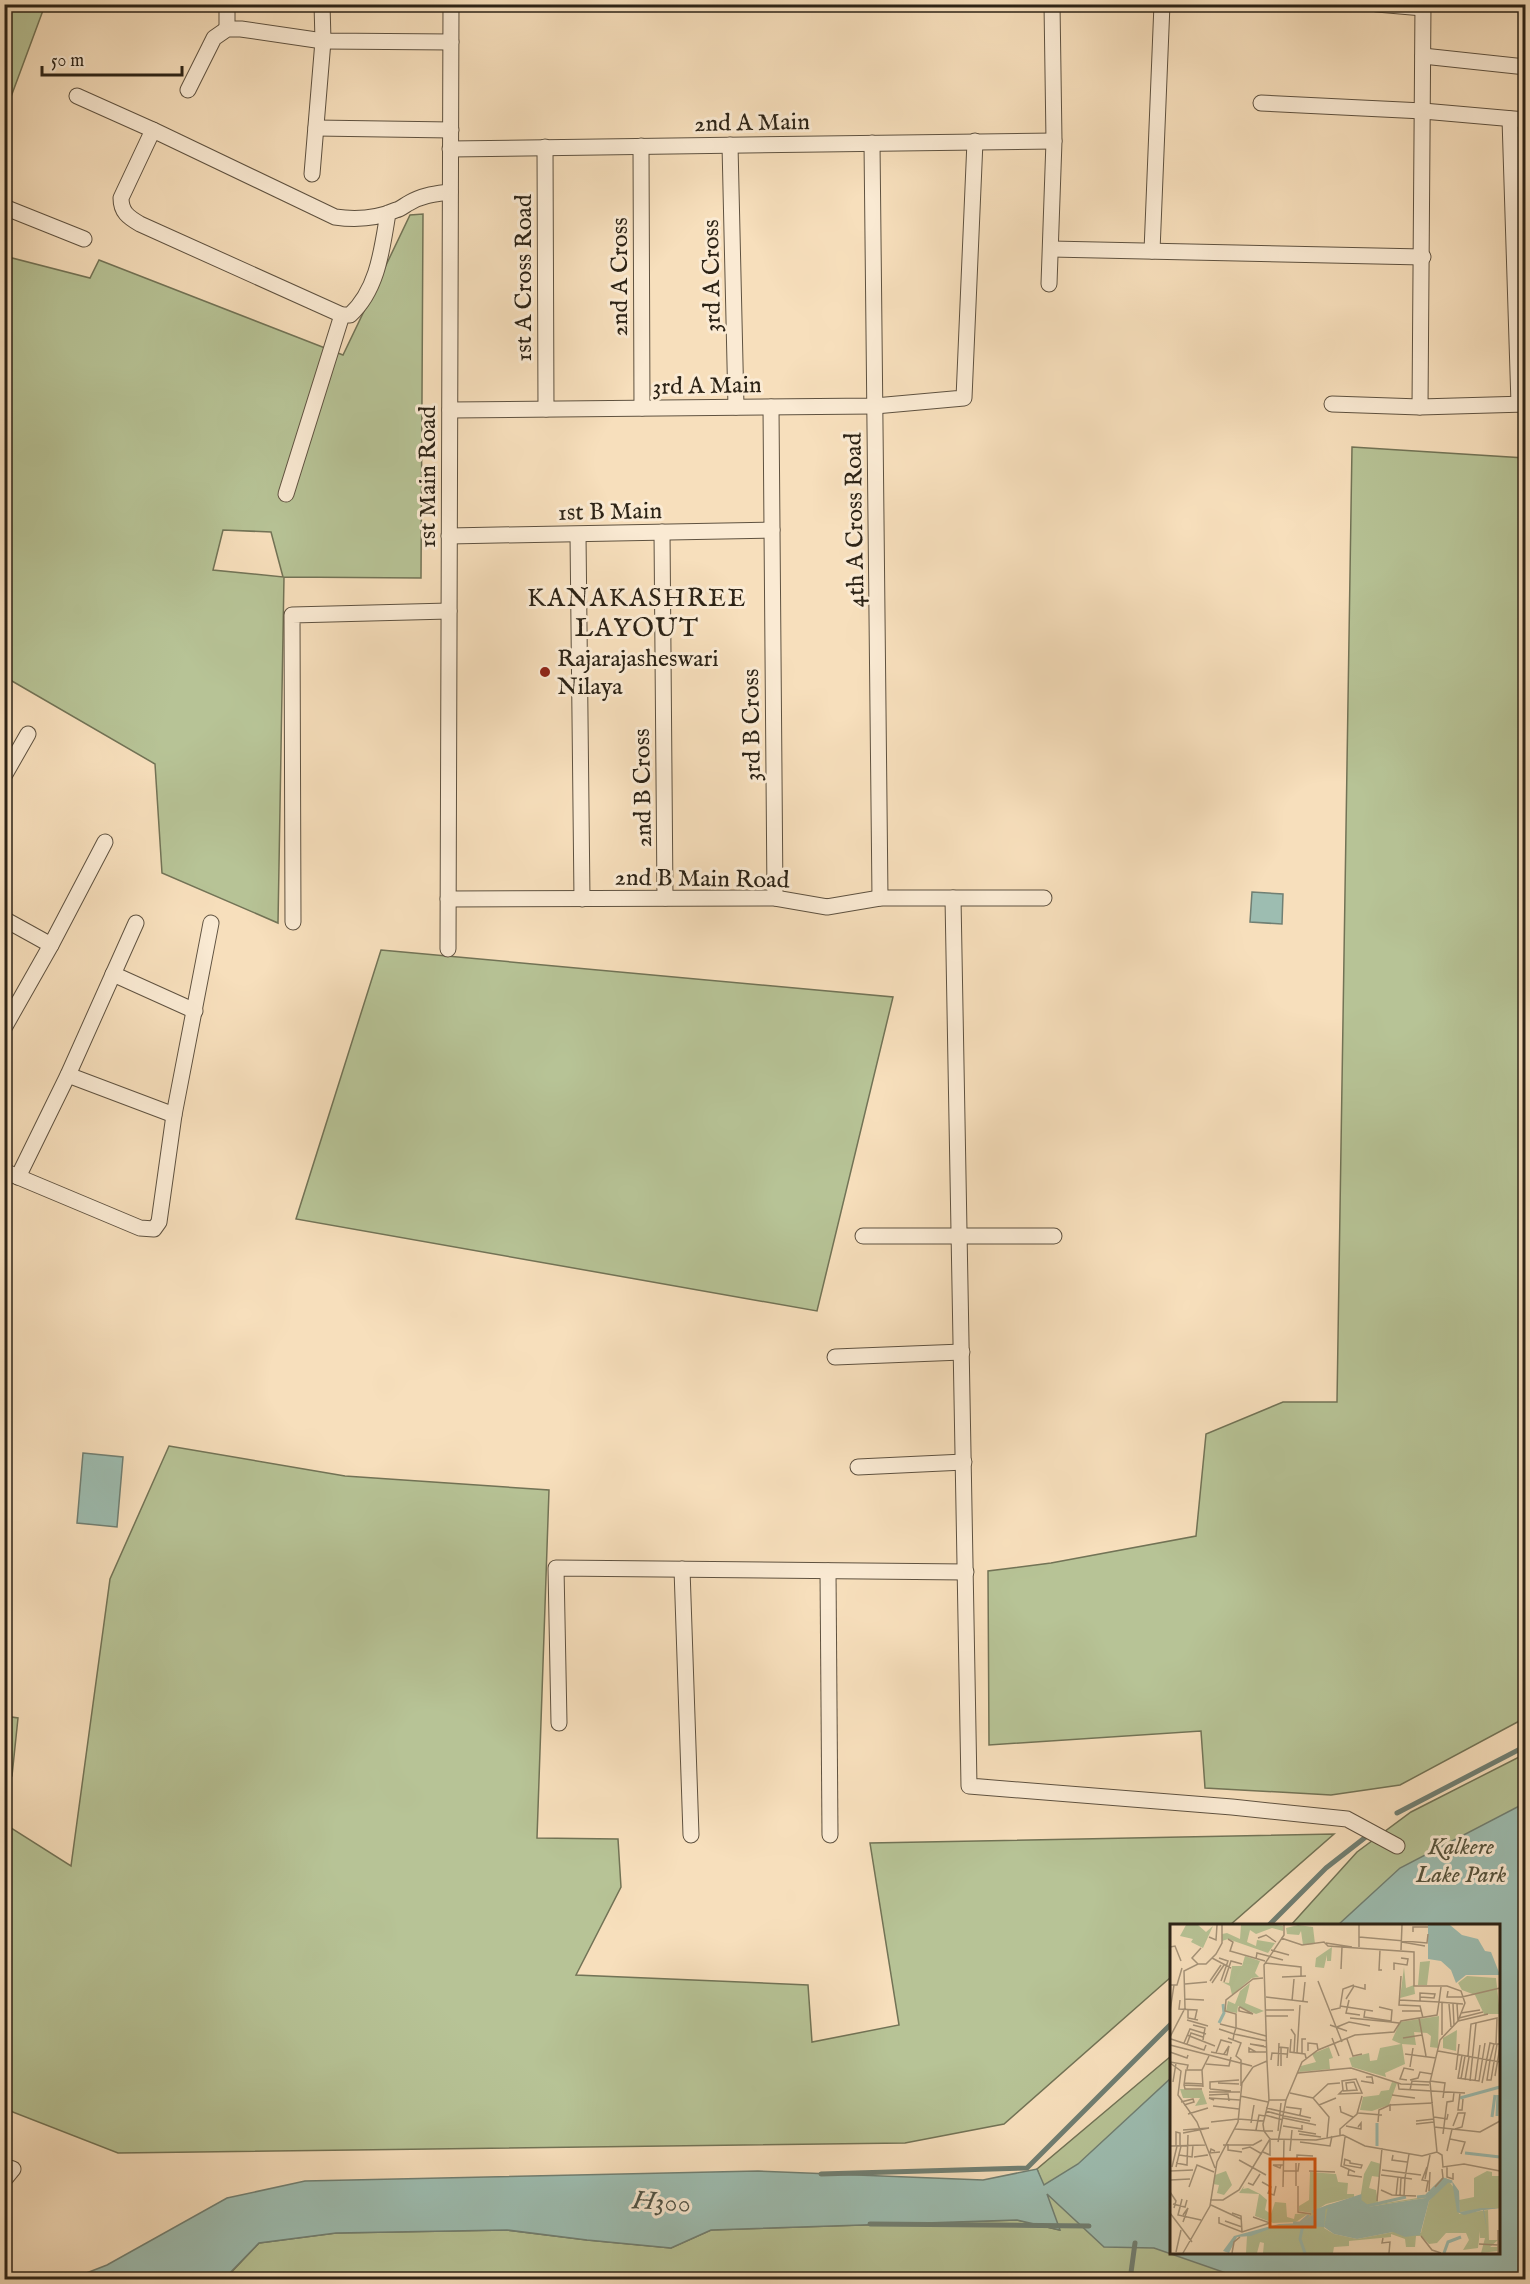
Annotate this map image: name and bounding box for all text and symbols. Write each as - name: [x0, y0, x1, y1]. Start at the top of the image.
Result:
- scale bar: [42, 39, 182, 77]
- text: 50 m: [51, 50, 84, 73]
- street label: 2nd A Main: [694, 107, 810, 140]
- street label: 1st A Cross Road: [509, 194, 540, 362]
- street label: 2nd A Cross: [605, 217, 636, 337]
- street label: 3rd A Cross: [696, 219, 729, 333]
- street label: 3rd A Main: [652, 370, 762, 403]
- street label: 1st Main Road: [413, 406, 444, 548]
- street label: 4th A Cross Road: [838, 432, 873, 608]
- street label: 1st B Main: [558, 496, 663, 529]
- district label: KANAKASHREE LAYOUT: [527, 582, 747, 645]
- place label: Rajarajasheswari Nilaya: [557, 644, 719, 703]
- marker: Rajarajasheswari Nilaya: [538, 665, 552, 679]
- street label: 3rd B Cross: [736, 668, 769, 782]
- street label: 2nd B Cross: [627, 728, 660, 848]
- street label: 2nd B Main Road: [614, 862, 790, 897]
- park label: Kalkere Lake Park: [1415, 1832, 1507, 1891]
- inset map: [1170, 1924, 1500, 2254]
- water label: H300: [630, 2184, 692, 2221]

